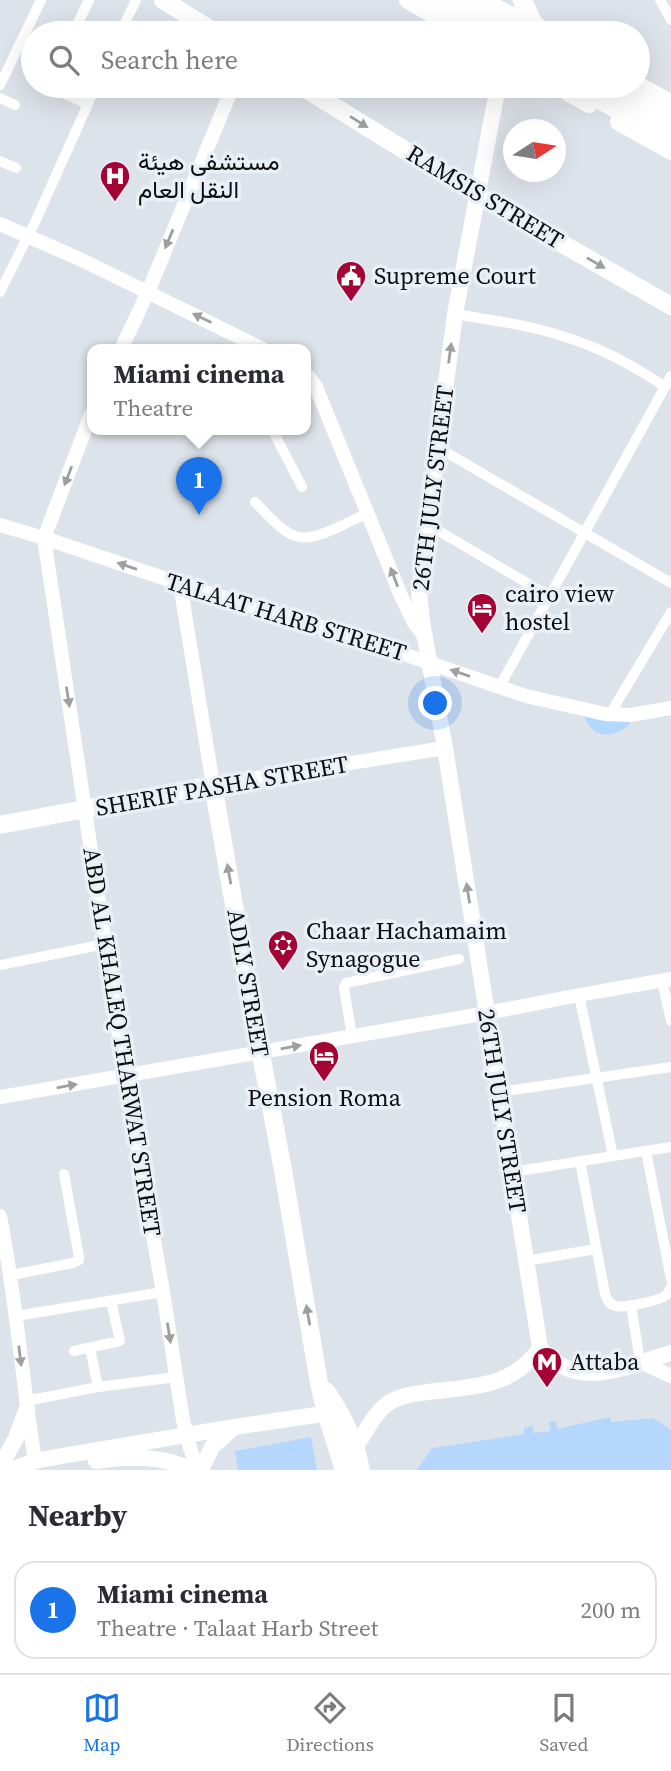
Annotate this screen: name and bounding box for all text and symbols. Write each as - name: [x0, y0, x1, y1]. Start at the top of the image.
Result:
- search box: [21, 21, 650, 98]
- icon: search: [45, 41, 83, 79]
- text: Search here: [101, 42, 238, 78]
- one-way arrow: [349, 115, 368, 128]
- north arrow: [503, 119, 566, 182]
- street label: RAMSIS STREET: [401, 137, 570, 257]
- place label: مستشفى هيئة النقل العام: [138, 145, 279, 206]
- hospital icon: مستشفى هيئة النقل العام: [98, 159, 132, 203]
- one-way arrow: [163, 229, 174, 250]
- one-way arrow: [587, 257, 606, 269]
- public building icon: Supreme Court: [334, 259, 368, 303]
- place label: Supreme Court: [374, 259, 536, 292]
- one-way arrow: [192, 313, 212, 324]
- one-way arrow: [444, 342, 455, 364]
- popup: [87, 344, 311, 435]
- text: Miami cinema: [114, 356, 284, 392]
- street label: 26TH JULY STREET: [404, 383, 462, 592]
- text: Theatre: [114, 392, 193, 424]
- pin: 1: [176, 457, 222, 515]
- one-way arrow: [62, 465, 73, 486]
- one-way arrow: [116, 560, 137, 571]
- street label: TALAAT HARB STREET: [162, 564, 411, 669]
- one-way arrow: [388, 567, 399, 588]
- place label: cairo view hostel: [505, 577, 615, 638]
- hotel icon: cairo view hostel: [465, 591, 499, 635]
- one-way arrow: [450, 667, 471, 678]
- one-way arrow: [63, 686, 74, 708]
- your location: [418, 686, 452, 720]
- street label: SHERIF PASHA STREET: [93, 747, 351, 824]
- street label: ABD AL KHALEQ THARWAT STREET: [75, 845, 170, 1239]
- one-way arrow: [223, 863, 234, 885]
- one-way arrow: [462, 882, 473, 904]
- street label: ADLY STREET: [219, 906, 278, 1060]
- place label: Chaar Hachamaim Synagogue: [306, 914, 507, 975]
- synagogue icon: Chaar Hachamaim Synagogue: [266, 928, 300, 972]
- street label: 26TH JULY STREET: [470, 1006, 535, 1216]
- hotel icon: Pension Roma: [307, 1039, 341, 1083]
- one-way arrow: [281, 1041, 303, 1052]
- one-way arrow: [56, 1080, 78, 1091]
- place label: Pension Roma: [247, 1081, 402, 1114]
- one-way arrow: [302, 1304, 313, 1326]
- one-way arrow: [164, 1322, 175, 1344]
- one-way arrow: [15, 1345, 26, 1367]
- metro station icon: Attaba: [530, 1345, 564, 1389]
- place label: Attaba: [570, 1345, 640, 1378]
- text: Nearby: [28, 1495, 127, 1536]
- text: Miami cinema: [97, 1576, 268, 1612]
- text: 1: [47, 1594, 59, 1626]
- text: 200 m: [580, 1594, 641, 1626]
- text: Theatre · Talaat Harb Street: [97, 1612, 378, 1644]
- tab: Map: [83, 1689, 121, 1757]
- tab: Directions: [286, 1689, 374, 1757]
- tab: Saved: [540, 1689, 588, 1757]

